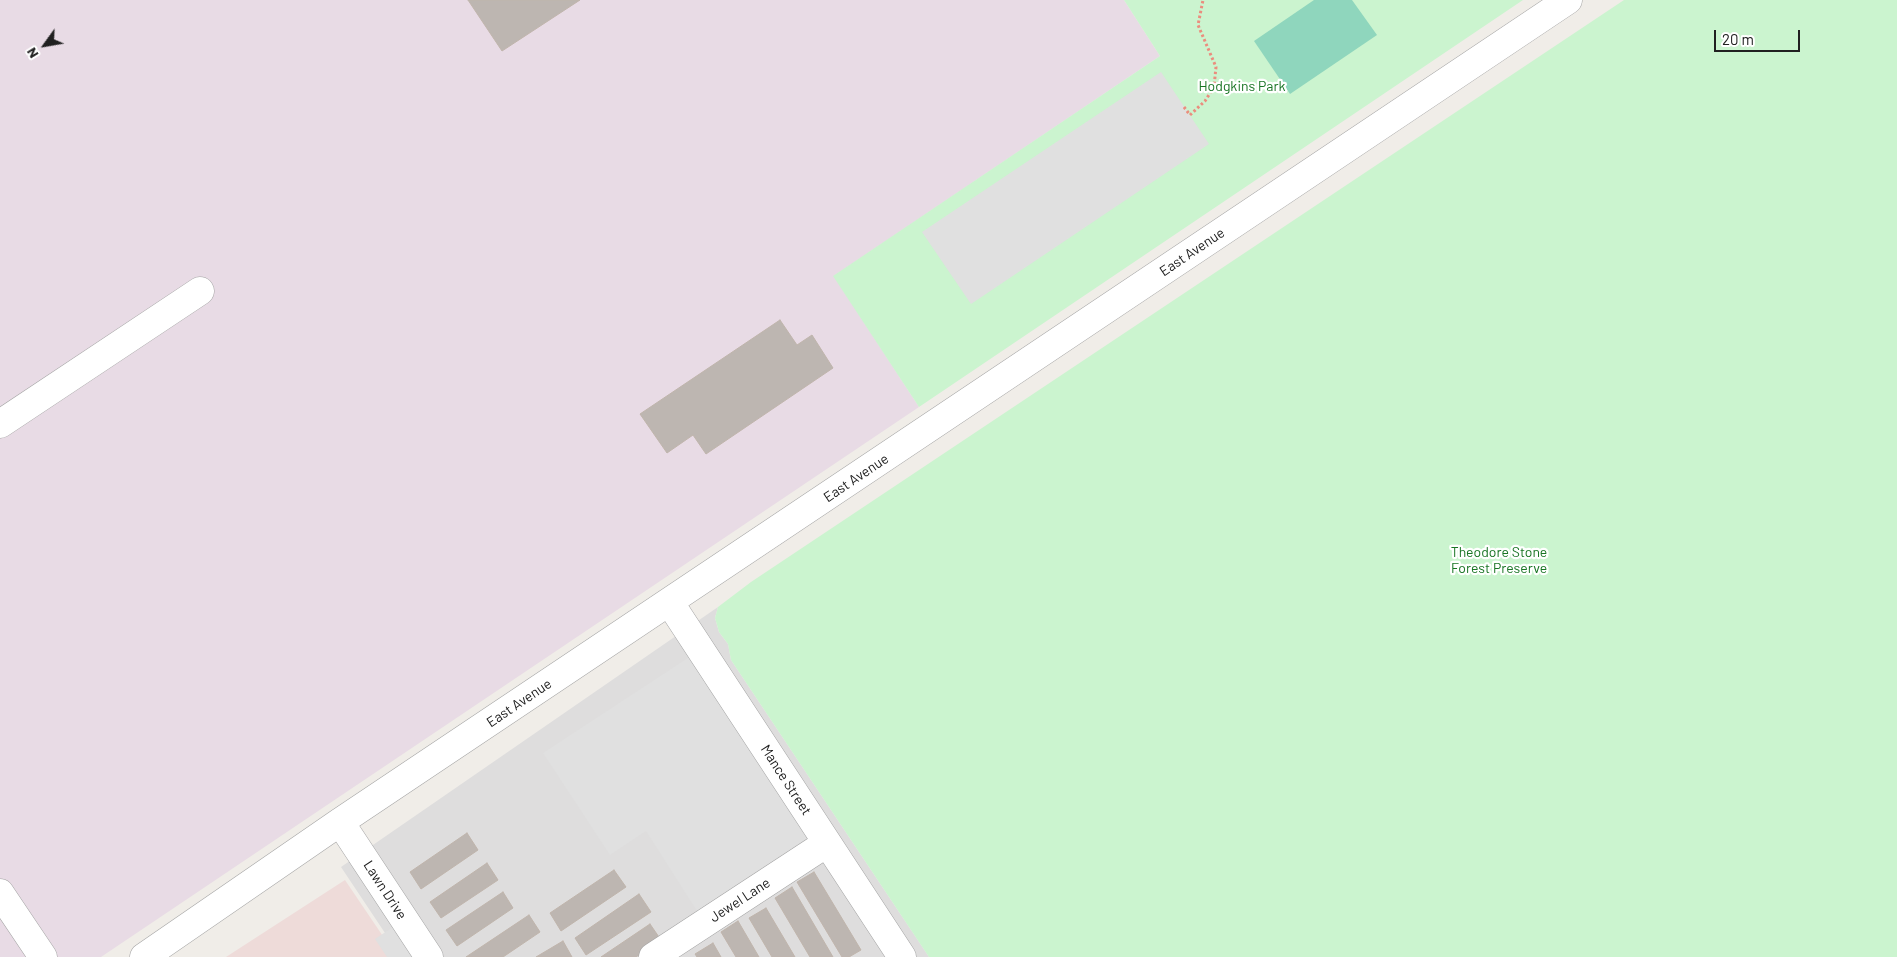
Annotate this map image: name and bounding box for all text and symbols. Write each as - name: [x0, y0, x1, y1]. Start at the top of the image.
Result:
- north arrow: [20, 20, 70, 70]
- scale bar: [1717, 20, 1803, 52]
- text: 20 m: [1722, 30, 1754, 48]
- text: N: [22, 45, 42, 62]
- park label: Hodgkins Park: [1198, 78, 1286, 94]
- street label: East Avenue: [1156, 224, 1228, 280]
- street label: East Avenue: [820, 450, 892, 506]
- park label: Theodore Stone Forest Preserve: [1451, 544, 1547, 576]
- street label: East Avenue: [483, 675, 555, 731]
- street label: Mance Street: [757, 742, 815, 818]
- street label: Lawn Drive: [360, 857, 410, 923]
- street label: Jewel Lane: [707, 874, 773, 926]

